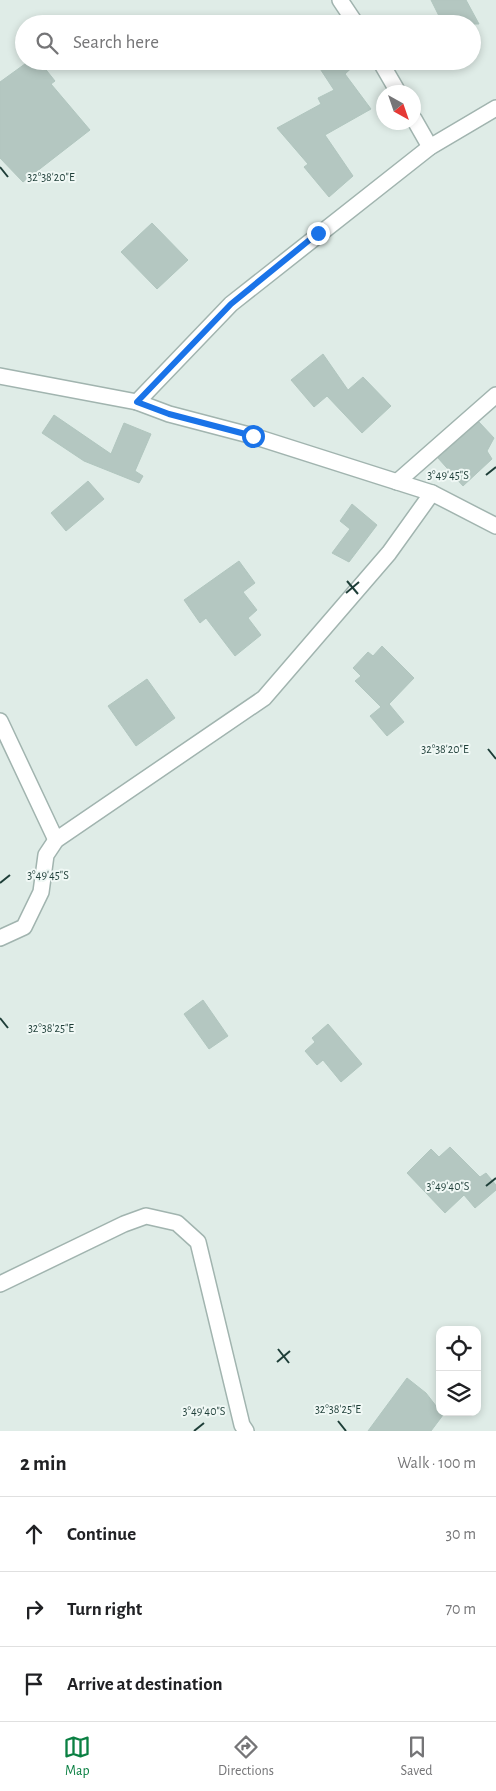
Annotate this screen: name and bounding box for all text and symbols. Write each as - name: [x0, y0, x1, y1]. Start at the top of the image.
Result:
- search box: [15, 15, 481, 70]
- icon: search: [33, 29, 61, 57]
- text: Search here: [73, 33, 159, 52]
- north arrow: [376, 85, 421, 130]
- text: 32°38'20"E: [27, 171, 75, 183]
- route end: [307, 222, 330, 245]
- route start: [242, 425, 265, 448]
- text: 3°49'45"S: [427, 469, 469, 481]
- text: 32°38'20"E: [421, 743, 469, 755]
- text: 3°49'45"S: [27, 869, 69, 881]
- text: 32°38'25"E: [28, 1022, 74, 1034]
- text: 3°49'40"S: [427, 1180, 470, 1192]
- map controls: [436, 1326, 481, 1416]
- button: locate: [436, 1326, 481, 1371]
- button: layers: [436, 1371, 481, 1416]
- text: 32°38'25"E: [315, 1403, 361, 1415]
- text: 3°49'40"S: [183, 1405, 226, 1417]
- text: 2 min: [20, 1453, 67, 1474]
- text: Walk · 100 m: [397, 1455, 476, 1471]
- icon: ahead: [20, 1520, 48, 1548]
- text: Continue: [67, 1525, 136, 1544]
- text: 30 m: [446, 1526, 476, 1542]
- icon: right: [20, 1595, 48, 1623]
- text: Turn right: [67, 1600, 142, 1619]
- text: 70 m: [445, 1601, 476, 1617]
- icon: arrive: [20, 1670, 48, 1698]
- text: Arrive at destination: [67, 1675, 223, 1694]
- tab: Map: [63, 1733, 91, 1780]
- tab: Directions: [218, 1733, 274, 1780]
- tab: Saved: [401, 1733, 433, 1780]

